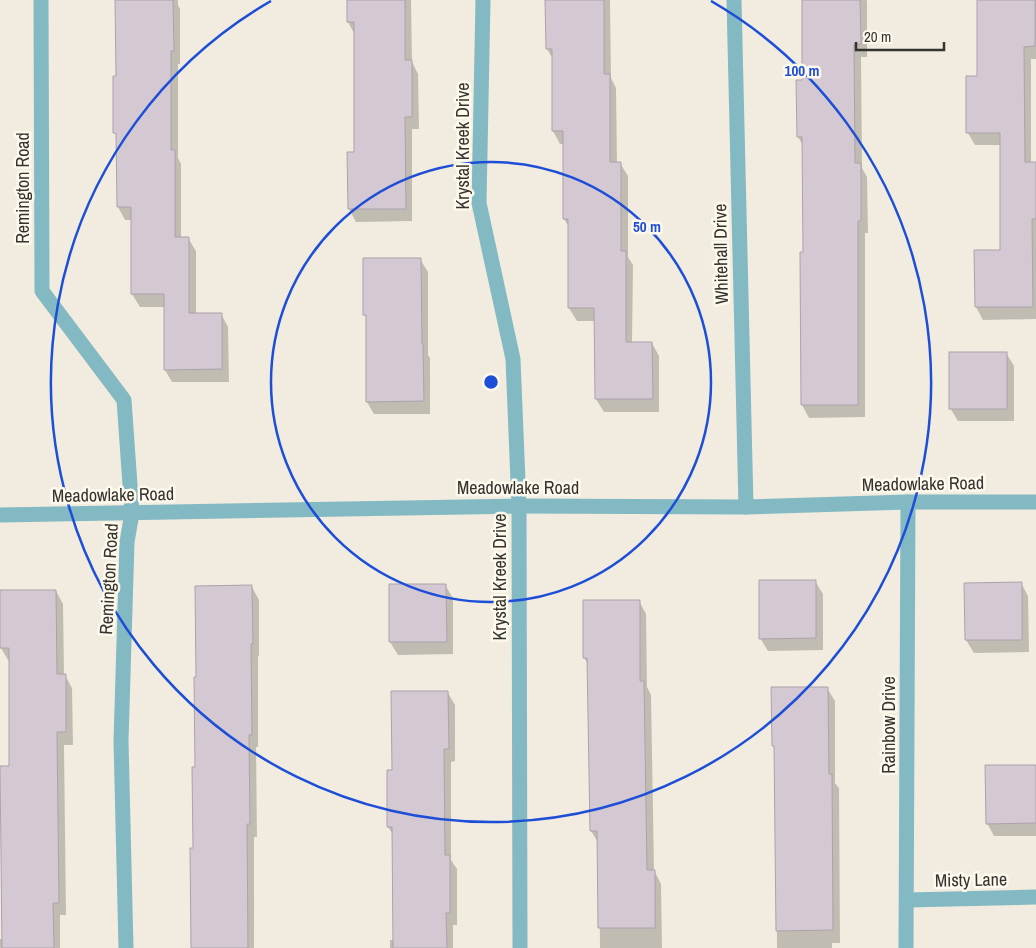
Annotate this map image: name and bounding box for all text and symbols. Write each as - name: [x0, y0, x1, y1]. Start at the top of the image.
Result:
- scale bar: [856, 20, 944, 52]
- text: 20 m: [864, 26, 891, 47]
- text: 100 m: [785, 60, 819, 81]
- street label: Krystal Kreek Drive: [450, 82, 475, 210]
- street label: Remington Road: [10, 132, 35, 244]
- street label: Whitehall Drive: [707, 203, 734, 305]
- text: 50 m: [633, 216, 661, 237]
- centre of rings: [482, 373, 500, 391]
- street label: Meadowlake Road: [862, 470, 984, 497]
- street label: Meadowlake Road: [457, 475, 579, 500]
- street label: Meadowlake Road: [52, 481, 174, 508]
- street label: Krystal Kreek Drive: [487, 513, 512, 641]
- street label: Remington Road: [93, 523, 124, 635]
- street label: Rainbow Drive: [876, 676, 901, 774]
- street label: Misty Lane: [935, 866, 1007, 893]

